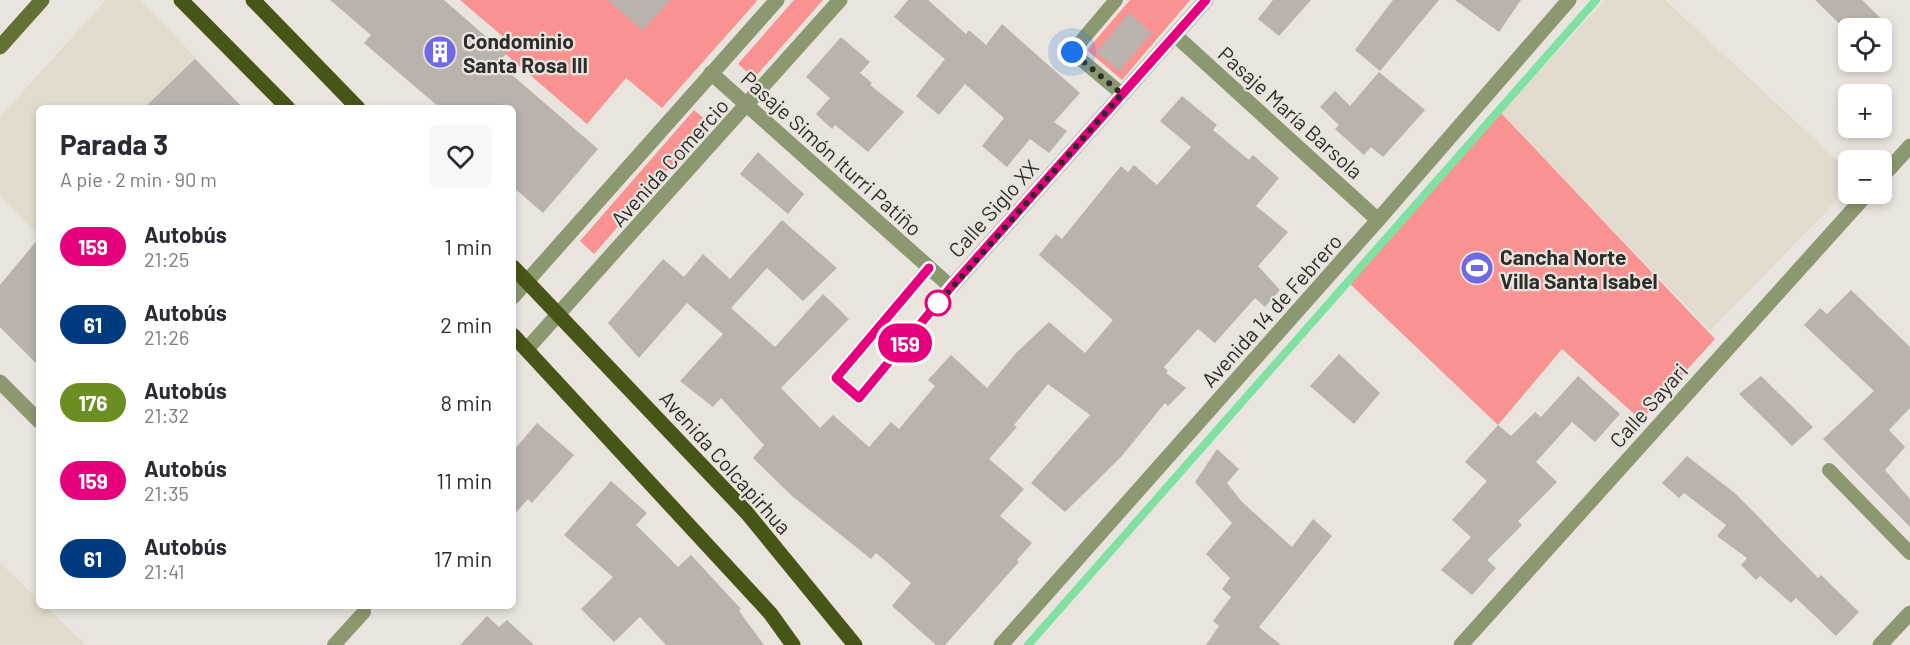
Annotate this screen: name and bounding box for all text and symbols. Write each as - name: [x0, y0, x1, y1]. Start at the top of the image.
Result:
- map controls: [1838, 18, 1892, 204]
- button: locate: [1838, 18, 1892, 72]
- place label: Condominio Santa Rosa III: [463, 28, 588, 77]
- building icon: Condominio Santa Rosa III: [422, 34, 458, 70]
- your location: [1057, 37, 1087, 67]
- street label: Pasaje María Barsola: [1214, 41, 1368, 183]
- street label: Pasaje Simón Iturri Patiño: [737, 65, 927, 241]
- button: +: [1838, 84, 1892, 138]
- street label: Avenida Comercio: [605, 93, 733, 231]
- button: heart: [429, 125, 492, 188]
- text: Parada 3: [60, 127, 168, 161]
- button: −: [1838, 150, 1892, 204]
- street label: Calle Siglo XX: [943, 154, 1043, 262]
- text: A pie · 2 min · 90 m: [60, 167, 217, 191]
- text: Autobús: [144, 221, 227, 247]
- street label: Avenida 14 de Febrero: [1196, 228, 1346, 392]
- text: 1 min: [444, 233, 492, 259]
- text: 159: [78, 234, 108, 259]
- place label: Cancha Norte Villa Santa Isabel: [1500, 244, 1658, 293]
- text: 21:25: [144, 247, 189, 271]
- sports icon: Cancha Norte Villa Santa Isabel: [1459, 250, 1495, 286]
- unlabelled marker: [925, 290, 951, 316]
- text: Autobús: [144, 299, 227, 325]
- text: 2 min: [440, 311, 492, 337]
- text: 61: [84, 312, 102, 337]
- line badge: 159: [870, 324, 940, 362]
- text: 21:26: [144, 325, 189, 349]
- text: 159: [890, 331, 920, 356]
- street label: Calle Sayari: [1604, 358, 1692, 452]
- text: Autobús: [144, 377, 227, 403]
- street label: Avenida Colcapirhua: [655, 385, 797, 539]
- text: 8 min: [440, 389, 492, 415]
- text: 176: [78, 390, 108, 415]
- text: 21:32: [144, 403, 189, 427]
- text: Autobús: [144, 455, 227, 481]
- text: 11 min: [436, 467, 492, 493]
- text: 159: [78, 468, 108, 493]
- text: 21:35: [144, 481, 189, 505]
- text: Autobús: [144, 533, 227, 559]
- text: 17 min: [434, 545, 492, 571]
- text: 61: [84, 546, 102, 571]
- text: 21:41: [144, 559, 184, 583]

